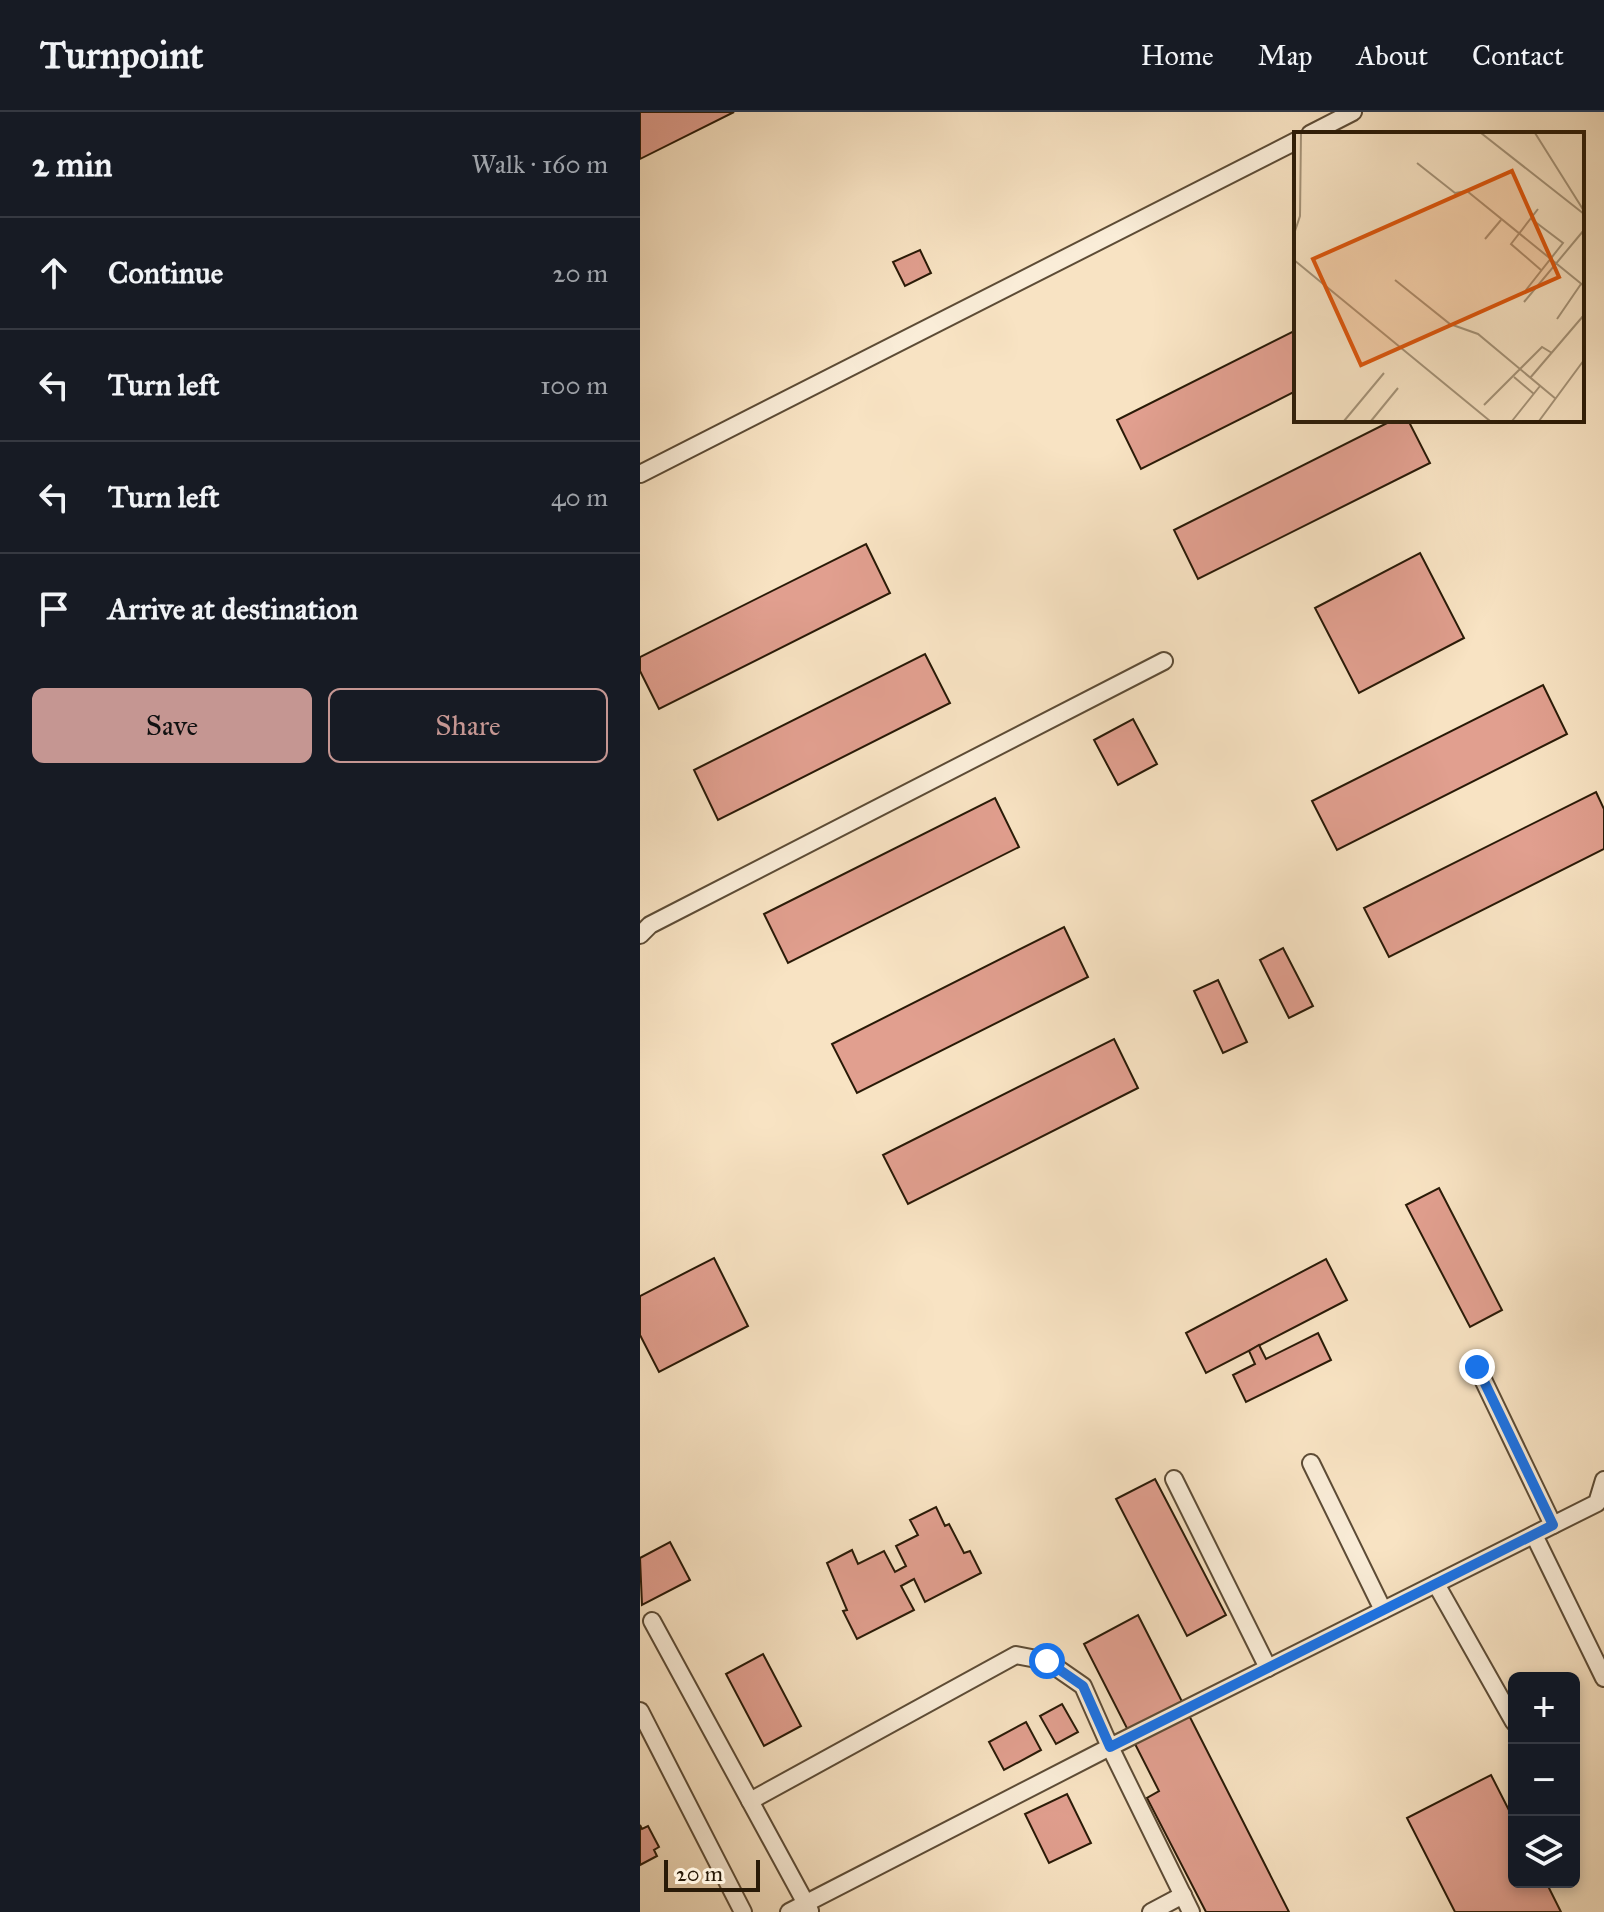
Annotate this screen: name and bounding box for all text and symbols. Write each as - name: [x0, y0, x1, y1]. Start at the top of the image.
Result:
- text: Turnpoint: [40, 32, 203, 78]
- text: Home: [1141, 38, 1214, 73]
- text: Map: [1258, 38, 1312, 73]
- text: About: [1356, 38, 1428, 73]
- text: Contact: [1472, 38, 1564, 73]
- inset map: [1294, 132, 1584, 422]
- text: 2 min: [32, 144, 112, 185]
- text: Walk · 160 m: [472, 148, 608, 180]
- icon: ahead: [32, 251, 76, 295]
- text: Continue: [108, 255, 223, 291]
- text: 20 m: [553, 257, 608, 289]
- icon: left: [32, 363, 76, 407]
- text: Turn left: [108, 367, 219, 403]
- text: 100 m: [540, 369, 608, 401]
- icon: left: [32, 475, 76, 519]
- text: Turn left: [108, 479, 219, 515]
- text: 40 m: [551, 481, 608, 513]
- icon: arrive: [32, 587, 76, 631]
- text: Arrive at destination: [108, 591, 358, 627]
- button: Save: [32, 688, 312, 763]
- button: Share: [328, 688, 608, 763]
- route end: [1459, 1349, 1495, 1385]
- route start: [1029, 1643, 1065, 1679]
- map controls: [1508, 1672, 1580, 1888]
- button: +: [1508, 1672, 1580, 1744]
- button: −: [1508, 1744, 1580, 1816]
- button: layers: [1508, 1816, 1580, 1888]
- scale bar: [664, 1856, 760, 1892]
- text: 20 m: [676, 1860, 723, 1887]

